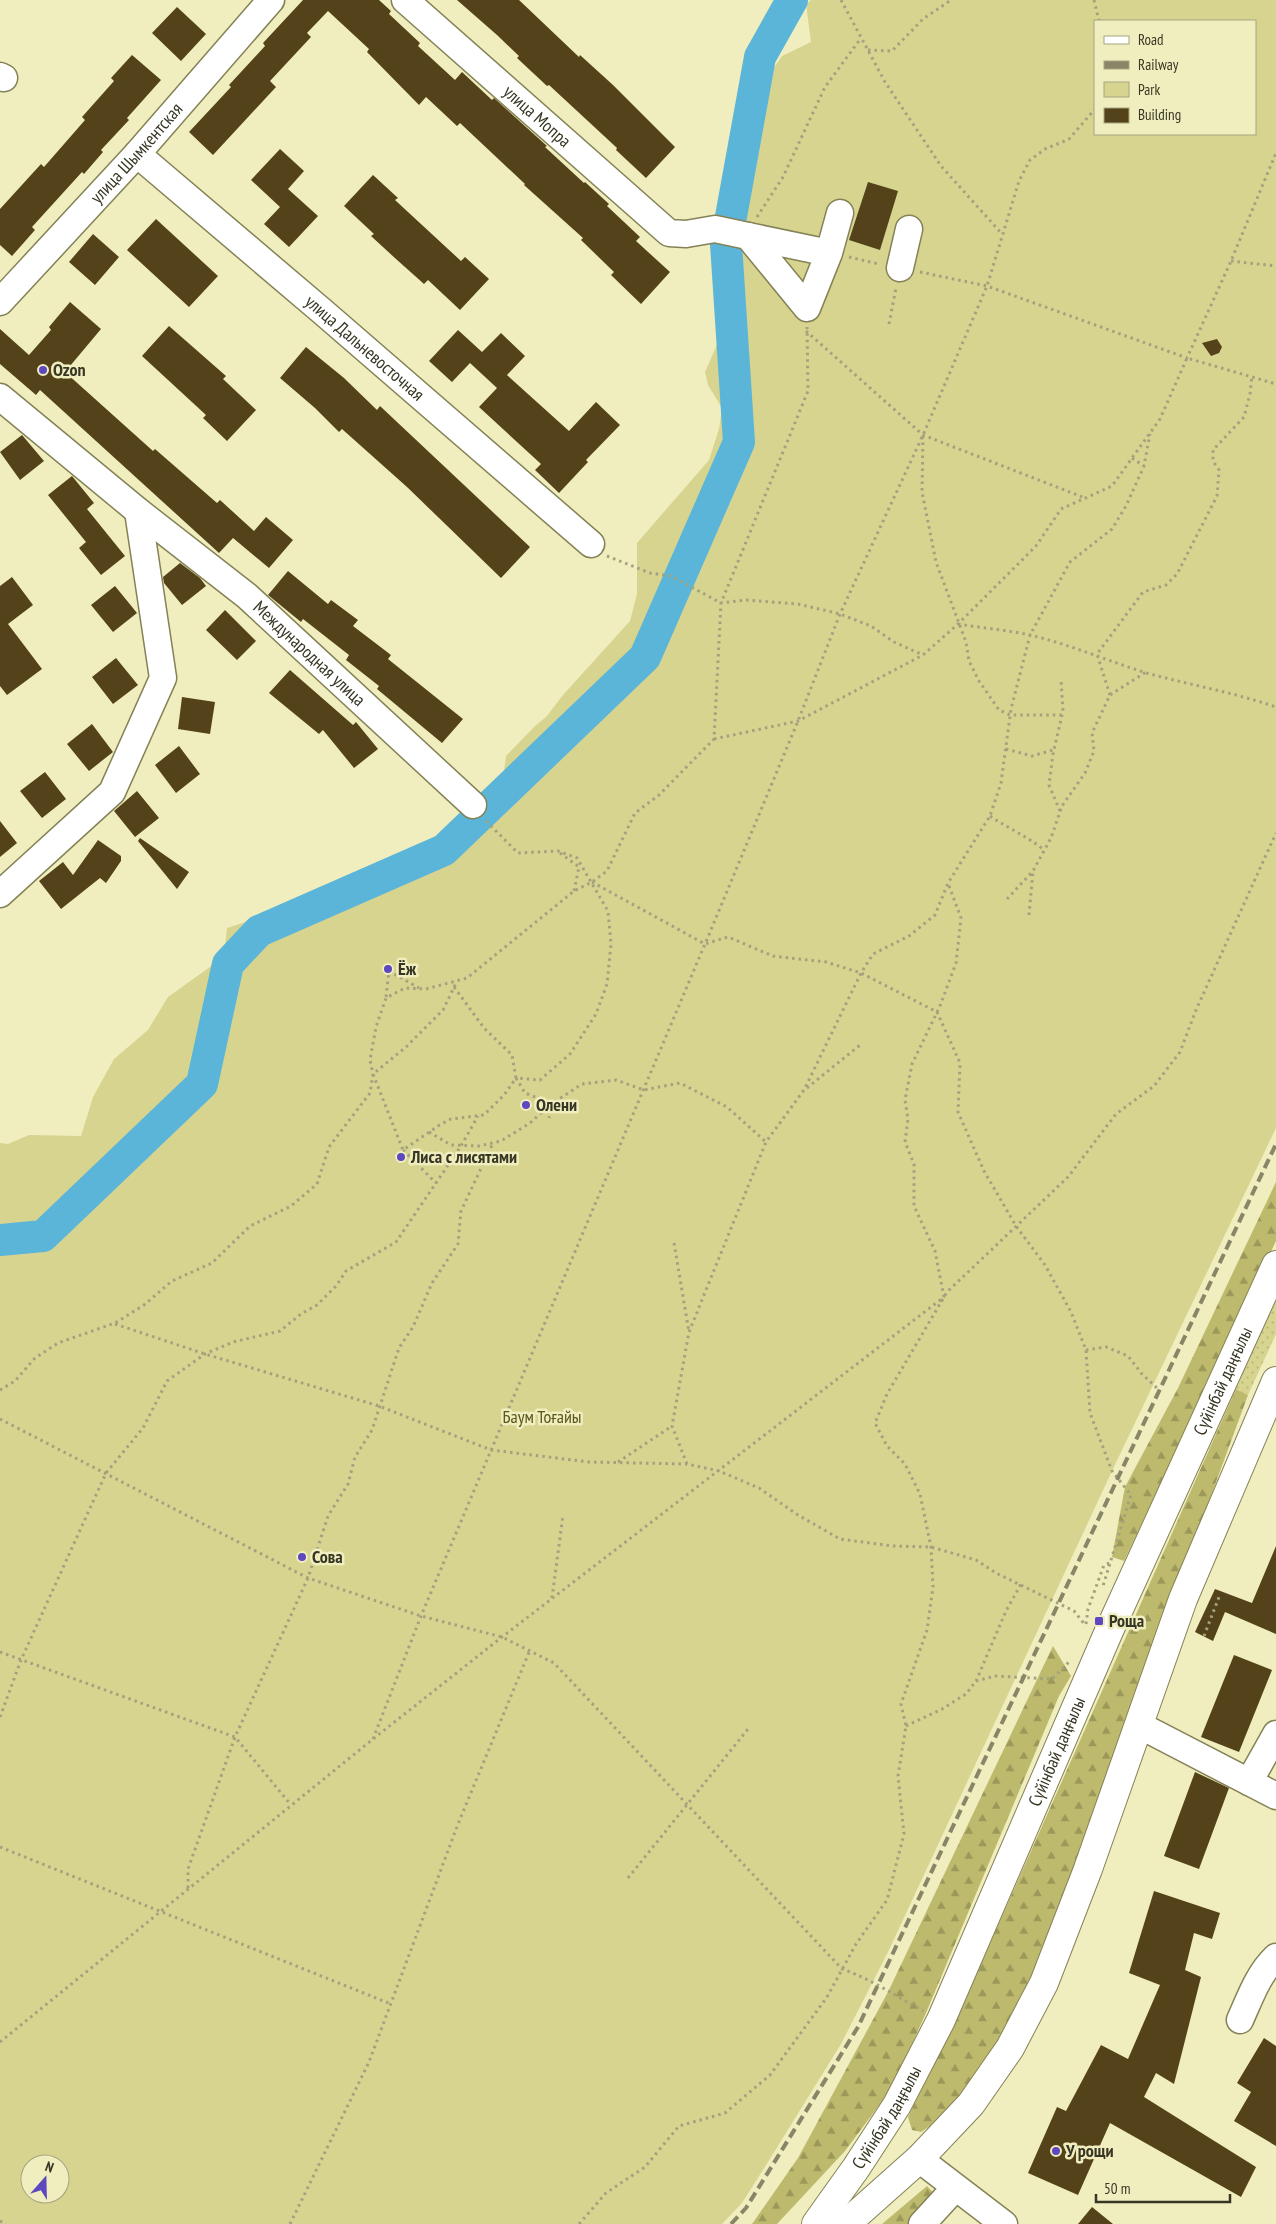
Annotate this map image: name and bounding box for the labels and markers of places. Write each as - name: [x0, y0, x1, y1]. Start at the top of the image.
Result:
- place label: Ozon: [53, 358, 86, 381]
- marker: Ozon: [37, 364, 49, 376]
- place label: Ёж: [398, 957, 417, 980]
- marker: Ёж: [382, 963, 394, 975]
- place label: Олени: [536, 1093, 577, 1116]
- marker: Олени: [520, 1099, 532, 1111]
- place label: Лиса с лисятами: [410, 1145, 517, 1168]
- marker: Лиса с лисятами: [395, 1151, 407, 1163]
- place label: Сова: [312, 1545, 343, 1568]
- marker: Сова: [296, 1551, 308, 1563]
- place label: Роща: [1109, 1609, 1144, 1632]
- marker: Роща: [1093, 1615, 1105, 1627]
- place label: У рощи: [1065, 2139, 1114, 2162]
- marker: У рощи: [1050, 2145, 1062, 2157]

